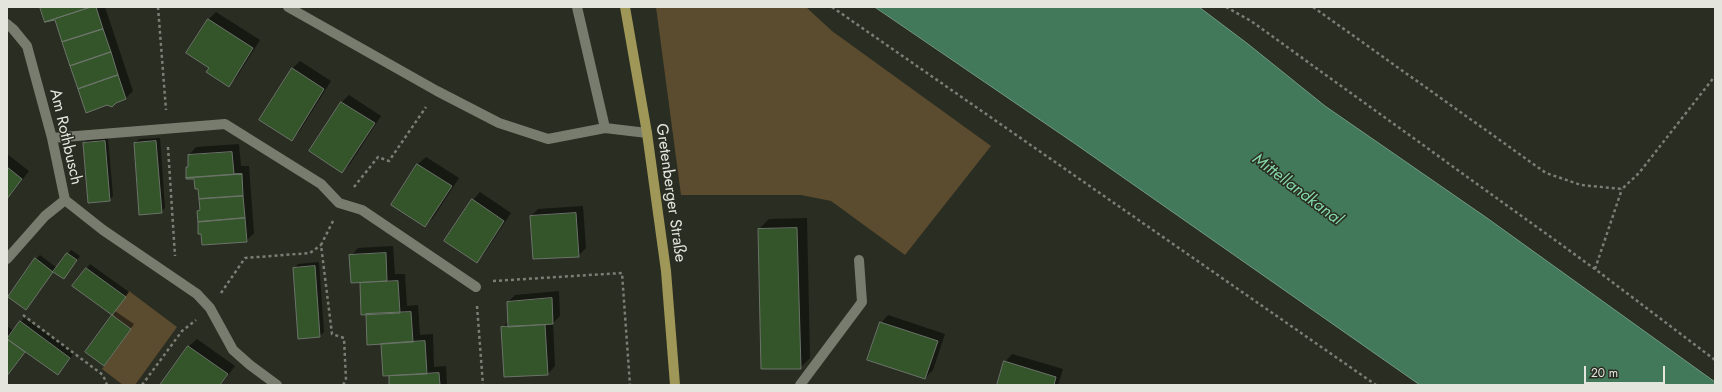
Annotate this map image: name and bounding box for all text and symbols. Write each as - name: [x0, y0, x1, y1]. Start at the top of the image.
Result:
- street label: Am Rothbusch: [45, 87, 85, 187]
- street label: Gretenberger Straße: [651, 122, 689, 264]
- water label: Mittellandkanal: [1248, 149, 1346, 231]
- scale bar: [1586, 358, 1667, 384]
- text: 20 m: [1591, 364, 1618, 382]

